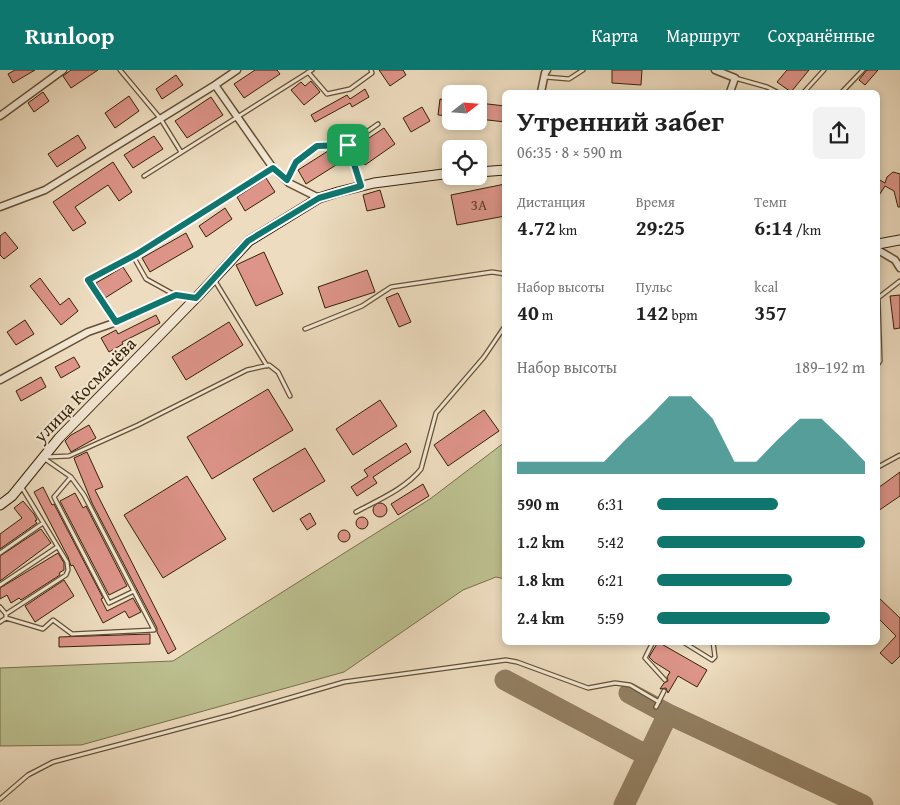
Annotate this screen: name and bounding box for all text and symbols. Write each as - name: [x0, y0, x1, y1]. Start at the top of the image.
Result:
- text: Runloop: [25, 18, 114, 53]
- text: Карта: [592, 22, 638, 49]
- text: Маршрут: [666, 22, 740, 49]
- text: Сохранённые: [768, 22, 875, 49]
- north arrow: [442, 85, 488, 130]
- map controls: [442, 85, 487, 185]
- text: Утренний забег: [517, 100, 724, 141]
- button: share: [813, 107, 865, 159]
- pin: [327, 124, 369, 166]
- icon: arrive: [334, 131, 362, 159]
- button: locate: [442, 140, 487, 185]
- text: 06:35 · 8 × 590 m: [517, 140, 622, 164]
- text: Дистанция: [517, 192, 585, 212]
- text: Время: [636, 192, 675, 212]
- text: Темп: [754, 192, 787, 212]
- house number: 3А: [471, 194, 487, 215]
- text: 4.72: [517, 212, 556, 243]
- text: 29:25: [636, 212, 685, 243]
- text: 6:14: [754, 212, 793, 243]
- text: km: [556, 220, 577, 240]
- text: /km: [793, 220, 821, 240]
- text: Набор высоты: [517, 277, 604, 297]
- text: Пульс: [636, 277, 672, 297]
- text: kcal: [754, 277, 778, 297]
- text: 40: [517, 297, 539, 328]
- text: 142: [636, 297, 668, 328]
- text: 357: [754, 297, 787, 328]
- text: m: [539, 305, 553, 325]
- text: bpm: [668, 305, 698, 325]
- street label: улица Космачёва: [26, 330, 142, 449]
- text: Набор высоты: [517, 355, 617, 379]
- text: 189–192 m: [795, 355, 865, 379]
- text: 590 m: [517, 492, 559, 516]
- text: 6:31: [597, 492, 624, 516]
- text: 1.2 km: [517, 530, 564, 554]
- text: 5:42: [597, 530, 624, 554]
- text: 1.8 km: [517, 568, 564, 592]
- text: 6:21: [597, 568, 624, 592]
- text: 2.4 km: [517, 606, 564, 630]
- text: 5:59: [597, 606, 624, 630]

